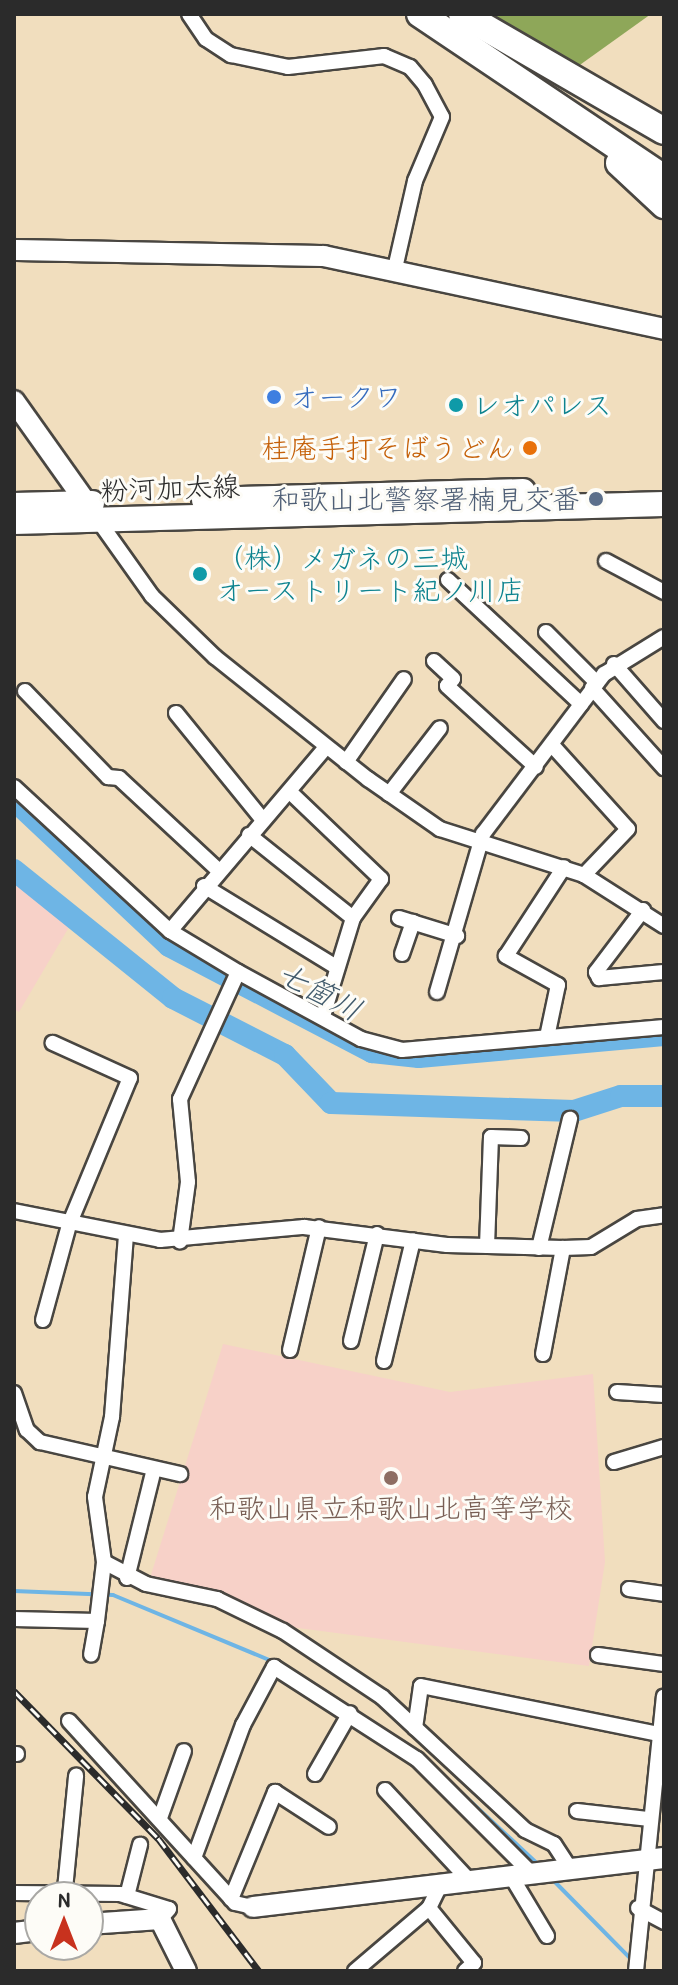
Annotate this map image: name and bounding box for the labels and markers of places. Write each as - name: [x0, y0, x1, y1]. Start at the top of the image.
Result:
- place label: オークワ: [290, 380, 402, 414]
- marker: オークワ: [265, 388, 283, 406]
- place label: レオパレス: [472, 388, 612, 422]
- marker: レオパレス: [447, 396, 465, 414]
- place label: 桂庵手打そばうどん: [262, 431, 514, 465]
- marker: 桂庵手打そばうどん: [521, 439, 539, 457]
- place label: 和歌山北警察署楠見交番: [272, 482, 580, 516]
- marker: 和歌山北警察署楠見交番: [587, 490, 605, 508]
- place label: （株）メガネの三城 オーストリート紀ノ川店: [216, 541, 524, 607]
- marker: （株）メガネの三城 オーストリート紀ノ川店: [191, 565, 209, 583]
- marker: 和歌山県立和歌山北高等学校: [382, 1469, 400, 1487]
- place label: 和歌山県立和歌山北高等学校: [209, 1491, 573, 1525]

